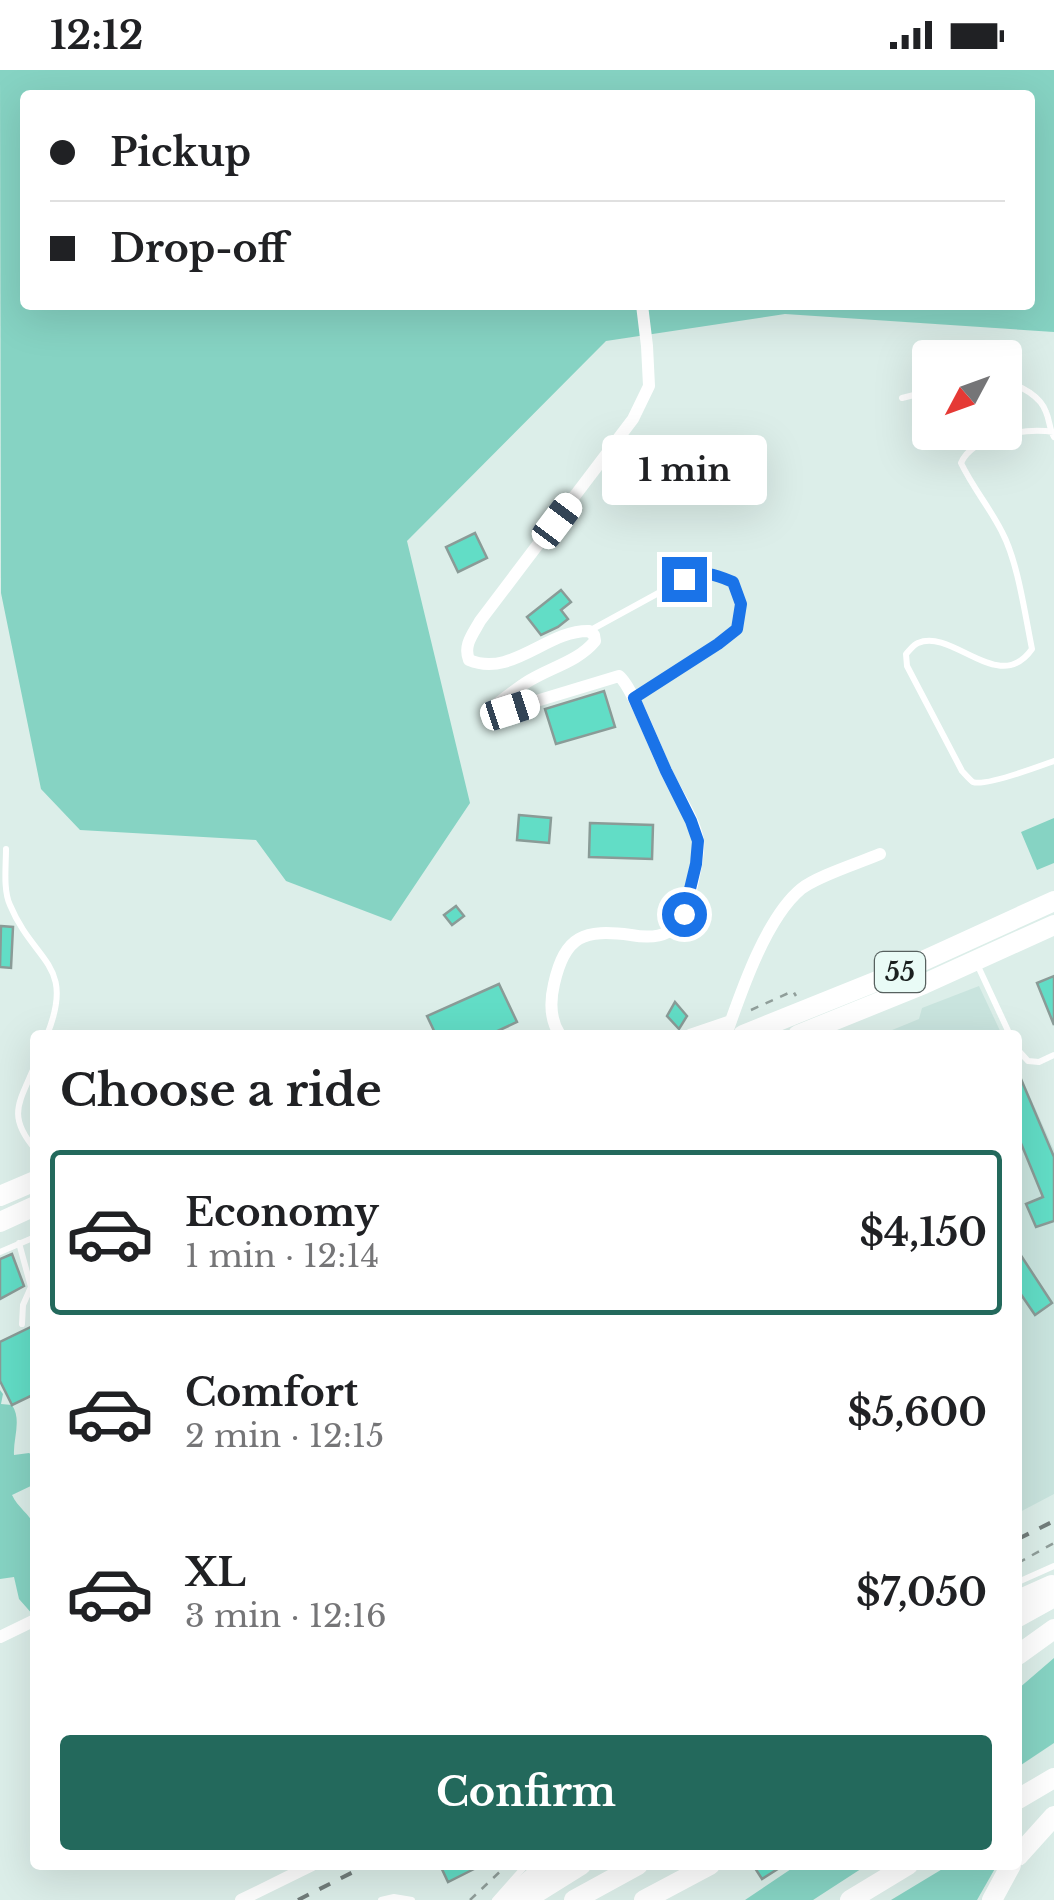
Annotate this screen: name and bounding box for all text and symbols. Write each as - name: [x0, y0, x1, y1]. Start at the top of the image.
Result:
- text: 12:12: [50, 12, 143, 59]
- text: Pickup: [110, 129, 251, 176]
- text: Drop-off: [110, 225, 287, 272]
- north arrow: [912, 340, 1022, 450]
- map controls: [912, 340, 1022, 450]
- callout: 1 min: [602, 434, 766, 504]
- text: 1 min: [638, 450, 731, 490]
- car: [527, 488, 587, 554]
- route end: [662, 557, 707, 602]
- car: [477, 686, 543, 734]
- route start: [662, 892, 707, 937]
- road number: 55: [875, 952, 925, 992]
- text: Choose a ride: [60, 1062, 382, 1118]
- icon: car: [65, 1188, 155, 1278]
- text: Economy: [185, 1189, 379, 1236]
- text: $4,150: [859, 1209, 987, 1256]
- text: 1 min · 12:14: [185, 1236, 379, 1276]
- icon: car: [65, 1368, 155, 1458]
- text: Comfort: [185, 1369, 358, 1416]
- text: $5,600: [847, 1389, 987, 1436]
- text: 2 min · 12:15: [185, 1416, 384, 1456]
- icon: car: [65, 1548, 155, 1638]
- text: XL: [185, 1549, 246, 1596]
- text: $7,050: [856, 1569, 987, 1616]
- text: 3 min · 12:16: [185, 1596, 387, 1636]
- button: Confirm: [60, 1735, 992, 1850]

